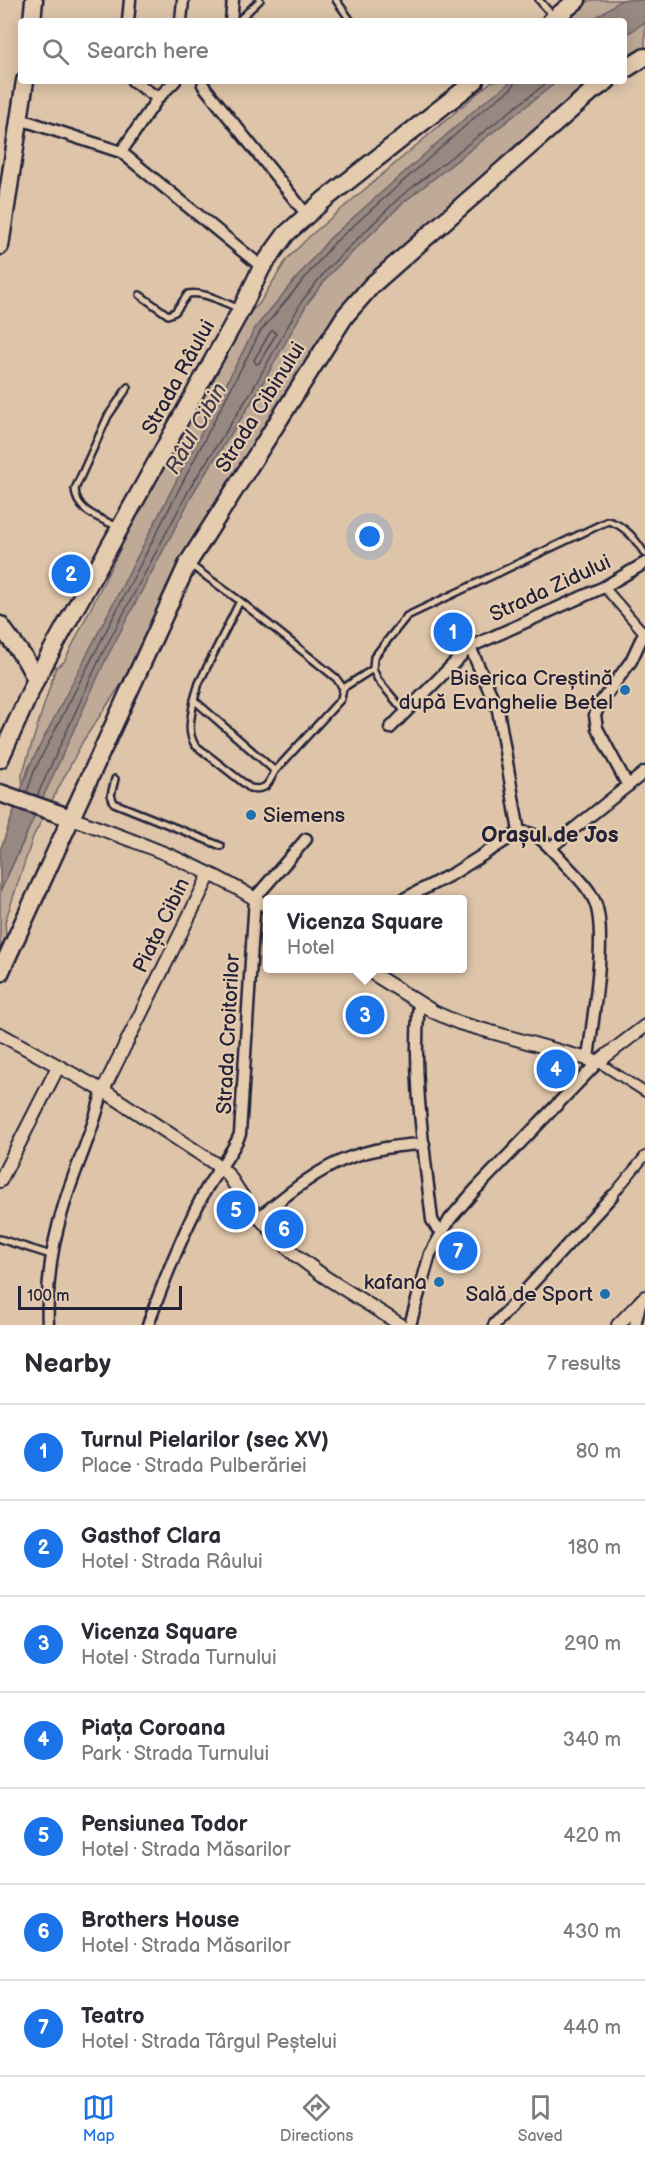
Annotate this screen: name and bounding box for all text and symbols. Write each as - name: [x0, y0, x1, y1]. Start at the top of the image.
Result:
- search box: [18, 18, 627, 84]
- icon: search: [39, 35, 72, 68]
- text: Search here: [87, 38, 209, 65]
- street label: Strada Râului: [137, 315, 220, 439]
- street label: Strada Cibinului: [210, 337, 311, 477]
- water label: Râul Cibin: [159, 378, 233, 479]
- your location: [355, 522, 384, 551]
- street label: Strada Zidului: [486, 550, 615, 627]
- pin: 2: [52, 552, 90, 596]
- pin: 1: [434, 610, 472, 654]
- place label: Biserica Creștină după Evanghelie Betel: [398, 666, 613, 715]
- marker: Biserica Creștină după Evanghelie Betel: [618, 683, 632, 697]
- place label: Siemens: [263, 803, 345, 828]
- marker: Siemens: [244, 808, 258, 822]
- district label: Orașul de Jos: [481, 822, 619, 849]
- street label: Piața Cibin: [128, 874, 195, 977]
- popup: [263, 895, 467, 973]
- text: Vicenza Square: [287, 909, 443, 936]
- text: Hotel: [287, 936, 334, 960]
- street label: Strada Croitorilor: [212, 953, 245, 1115]
- pin: 3: [346, 992, 385, 1038]
- pin: 4: [536, 1046, 576, 1092]
- pin: 5: [216, 1188, 256, 1232]
- pin: 6: [264, 1206, 304, 1252]
- pin: 7: [438, 1228, 478, 1274]
- place label: kafana: [364, 1270, 427, 1295]
- marker: kafana: [432, 1275, 446, 1289]
- place label: Sală de Sport: [466, 1282, 594, 1307]
- scale bar: [18, 1283, 182, 1310]
- text: 100 m: [27, 1287, 70, 1306]
- marker: Sală de Sport: [598, 1287, 612, 1301]
- text: Nearby: [24, 1349, 111, 1380]
- text: 7 results: [547, 1352, 621, 1376]
- text: Turnul Pielarilor (sec XV): [81, 1427, 329, 1454]
- text: 1: [39, 1440, 48, 1464]
- text: 80 m: [576, 1440, 621, 1464]
- text: Place · Strada Pulberăriei: [81, 1454, 307, 1478]
- text: Gasthof Clara: [81, 1523, 221, 1550]
- text: 2: [38, 1536, 49, 1560]
- text: 180 m: [568, 1536, 621, 1560]
- text: Hotel · Strada Râului: [81, 1550, 263, 1574]
- text: Vicenza Square: [81, 1619, 237, 1646]
- text: 3: [38, 1632, 49, 1656]
- text: 290 m: [564, 1632, 621, 1656]
- text: Hotel · Strada Turnului: [81, 1646, 277, 1670]
- text: Piața Coroana: [81, 1715, 226, 1742]
- text: 4: [38, 1728, 49, 1752]
- text: 340 m: [563, 1728, 621, 1752]
- text: Park · Strada Turnului: [81, 1742, 269, 1766]
- text: Pensiunea Todor: [81, 1811, 248, 1838]
- text: 5: [38, 1824, 49, 1848]
- text: 420 m: [563, 1824, 621, 1848]
- text: Hotel · Strada Măsarilor: [81, 1838, 290, 1862]
- text: Brothers House: [81, 1907, 240, 1934]
- text: 6: [37, 1920, 50, 1944]
- text: 430 m: [563, 1920, 621, 1944]
- text: Hotel · Strada Măsarilor: [81, 1934, 290, 1958]
- text: Teatro: [81, 2003, 145, 2030]
- text: 7: [38, 2016, 49, 2040]
- text: 440 m: [563, 2016, 621, 2040]
- text: Hotel · Strada Târgul Peștelui: [81, 2030, 337, 2054]
- tab: Map: [82, 2091, 115, 2146]
- tab: Directions: [280, 2091, 353, 2146]
- tab: Saved: [518, 2091, 563, 2146]

